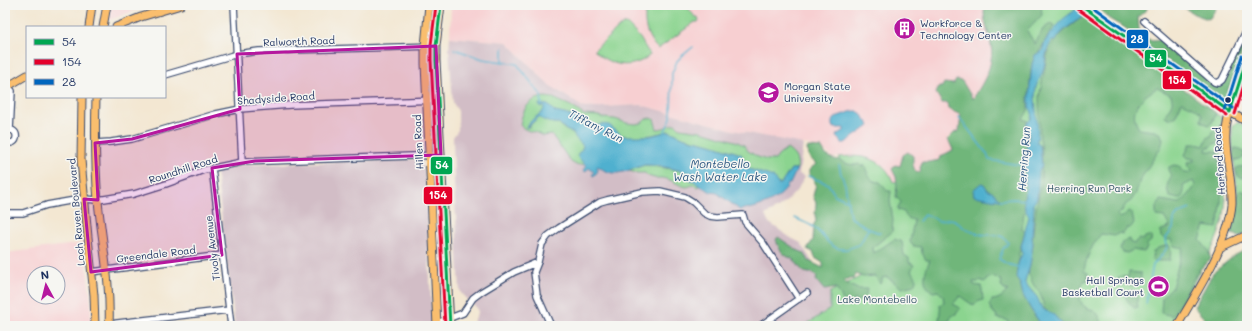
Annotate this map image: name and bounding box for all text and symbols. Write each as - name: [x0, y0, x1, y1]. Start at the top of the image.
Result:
- building icon: Workforce & Technology Center: [891, 16, 917, 42]
- place label: Workforce & Technology Center: [920, 16, 1012, 42]
- legend: [26, 26, 166, 98]
- line badge: 28: [1126, 29, 1149, 49]
- text: 28: [1131, 31, 1144, 46]
- text: 54: [62, 33, 76, 49]
- street label: Ralworth Road: [263, 33, 335, 49]
- line badge: 54: [1144, 49, 1167, 68]
- text: 54: [1149, 50, 1163, 65]
- text: 154: [62, 53, 81, 69]
- line badge: 154: [1162, 70, 1192, 90]
- text: 154: [1168, 72, 1186, 87]
- text: 28: [62, 73, 76, 89]
- school or university icon: Morgan State University: [756, 79, 782, 105]
- place label: Morgan State University: [784, 79, 851, 105]
- street label: Shadyside Road: [237, 88, 315, 108]
- unlabelled marker: [1223, 95, 1233, 105]
- water label: Tiffany Run: [566, 105, 626, 146]
- street label: Hillen Road: [410, 114, 426, 170]
- water label: Herring Run: [1014, 126, 1033, 192]
- street label: Harford Road: [1210, 127, 1228, 195]
- street label: Roundhill Road: [147, 151, 219, 187]
- line badge: 54: [430, 156, 453, 175]
- water label: Montebello Wash Water Lake: [673, 156, 767, 184]
- text: 54: [435, 157, 449, 172]
- street label: Loch Raven Boulevard: [64, 158, 88, 266]
- park label: Herring Run Park: [1047, 181, 1131, 195]
- line badge: 154: [423, 186, 453, 205]
- text: 154: [429, 187, 447, 202]
- street label: Tivoly Avenue: [201, 215, 223, 281]
- street label: Greendale Road: [116, 242, 196, 266]
- north arrow: [26, 265, 66, 305]
- text: N: [40, 267, 50, 283]
- place label: Hall Springs Basketball Court: [1062, 273, 1144, 299]
- sports icon: Hall Springs Basketball Court: [1146, 273, 1172, 299]
- park label: Lake Montebello: [837, 292, 917, 306]

